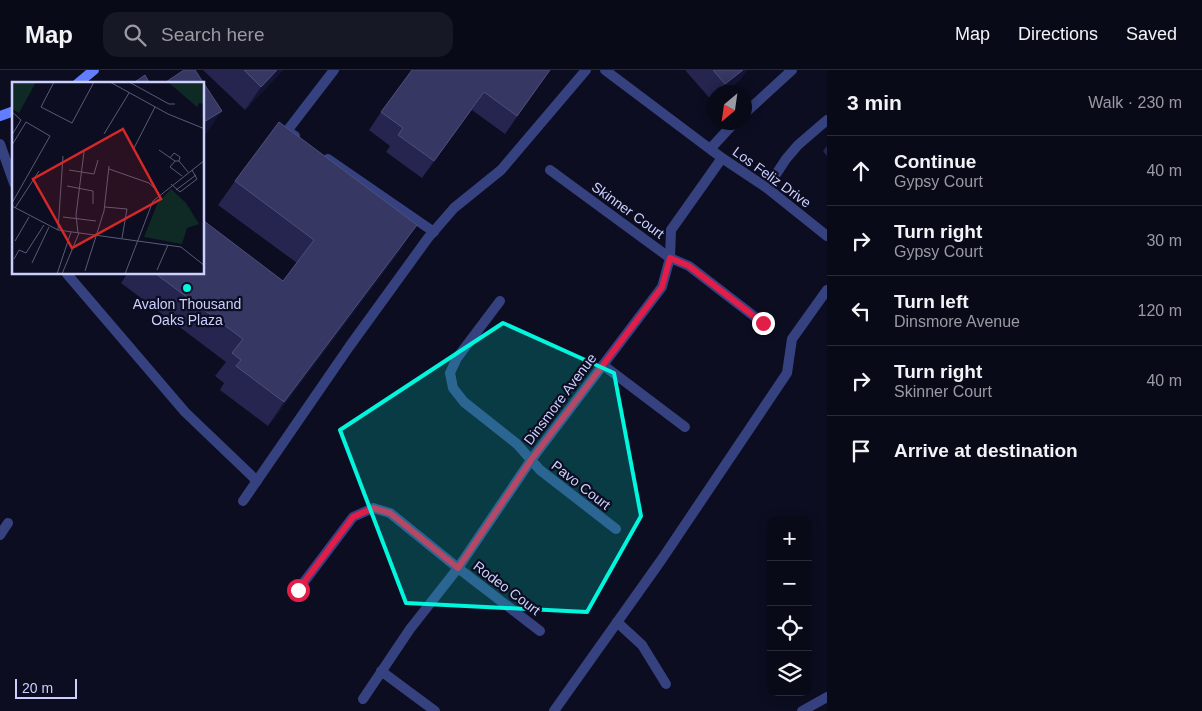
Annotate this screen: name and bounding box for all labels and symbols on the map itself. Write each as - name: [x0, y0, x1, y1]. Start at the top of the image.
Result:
- inset map: [12, 82, 205, 275]
- north arrow: [707, 85, 752, 130]
- street label: Los Feliz Drive: [730, 143, 814, 211]
- street label: Skinner Court: [589, 178, 667, 242]
- marker: Avalon Thousand Oaks Plaza: [181, 282, 193, 294]
- place label: Avalon Thousand Oaks Plaza: [133, 296, 241, 328]
- route end: [752, 312, 775, 335]
- street label: Dinsmore Avenue: [520, 350, 600, 448]
- street label: Pavo Court: [548, 457, 614, 513]
- street label: Rodeo Court: [470, 558, 544, 618]
- route start: [287, 579, 310, 602]
- scale bar: [15, 676, 78, 699]

